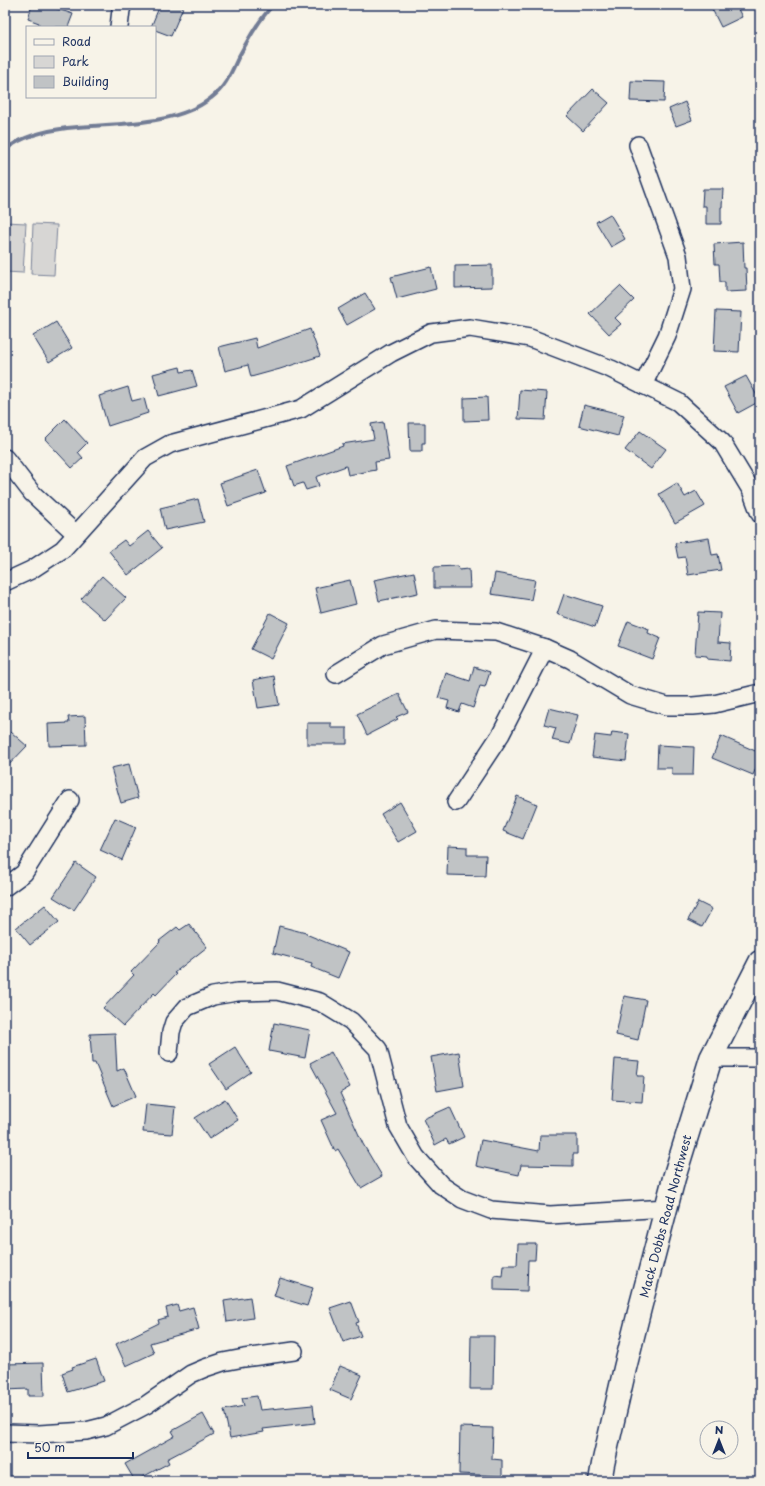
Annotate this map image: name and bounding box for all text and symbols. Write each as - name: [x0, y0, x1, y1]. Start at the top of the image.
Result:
- legend: [26, 26, 156, 98]
- text: Road: [62, 32, 91, 50]
- text: Park: [62, 52, 89, 70]
- text: Building: [62, 72, 109, 90]
- street label: Mack Dobbs Road Northwest: [635, 1132, 695, 1299]
- north arrow: [699, 1420, 739, 1460]
- text: N: [715, 1421, 724, 1438]
- scale bar: [28, 1434, 133, 1460]
- text: 50 m: [34, 1438, 65, 1456]

